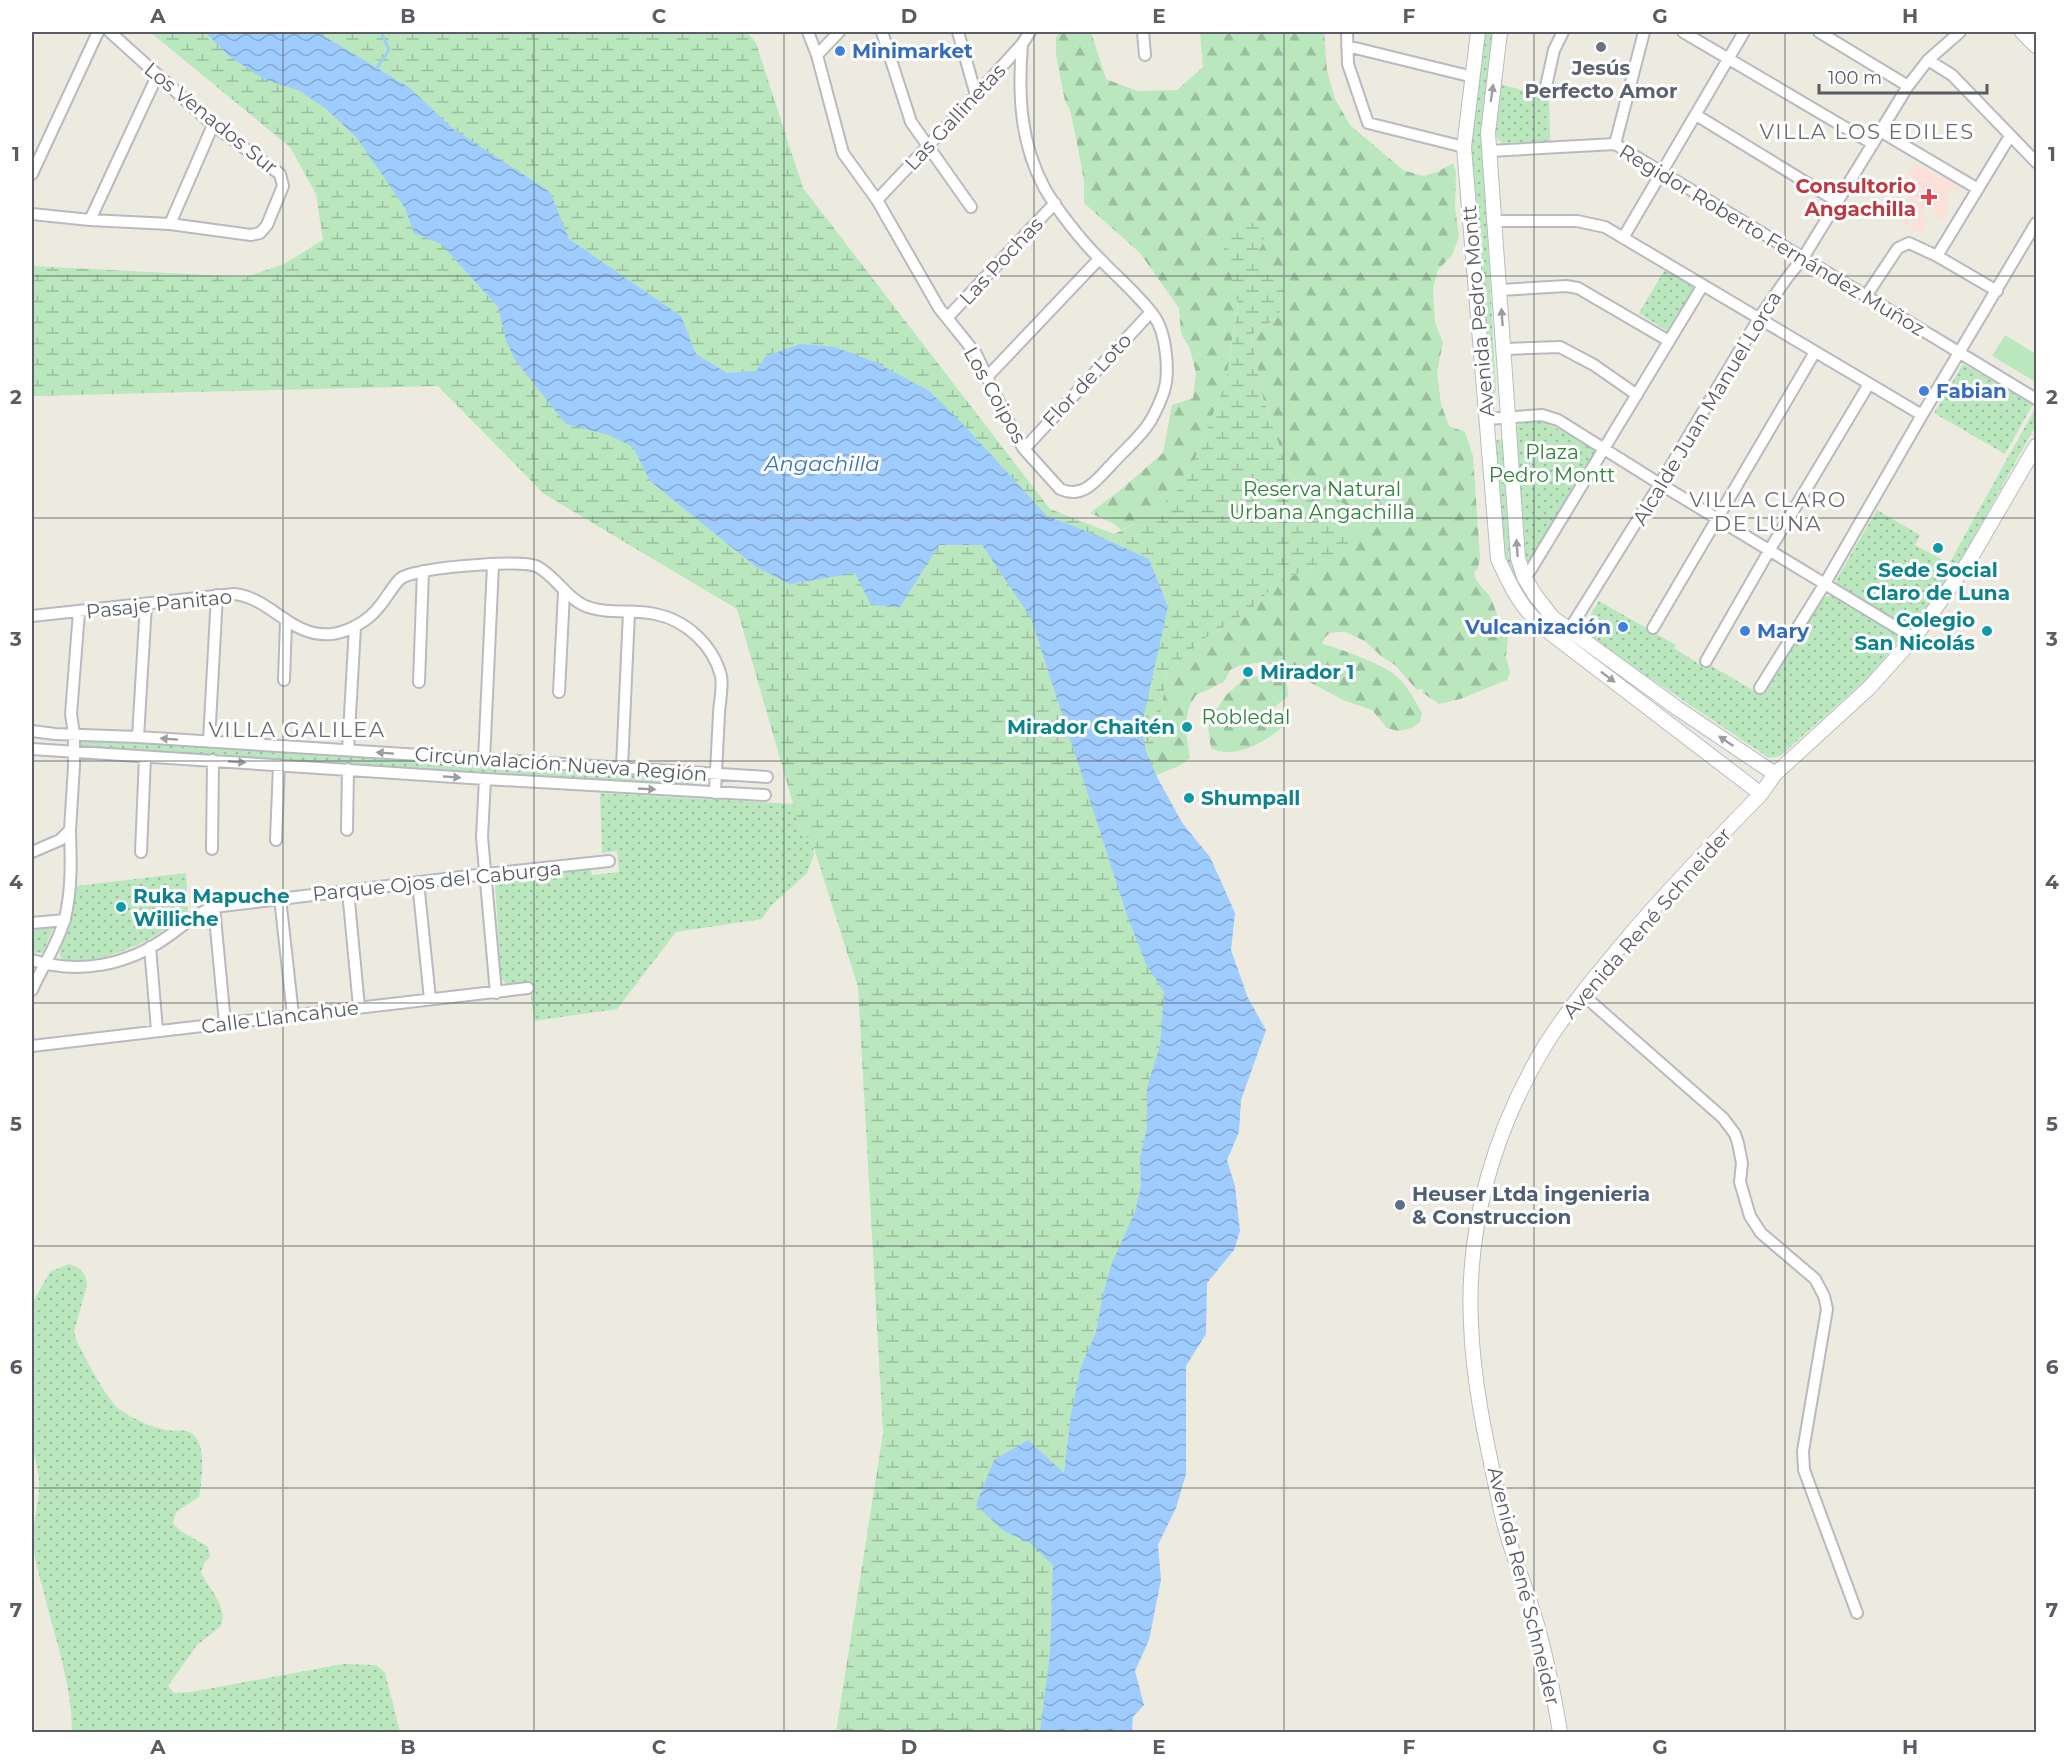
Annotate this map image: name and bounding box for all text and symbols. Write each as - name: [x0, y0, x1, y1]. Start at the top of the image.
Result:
- text: A: [149, 4, 166, 28]
- text: B: [400, 4, 416, 28]
- text: C: [652, 4, 667, 28]
- text: D: [901, 4, 917, 28]
- text: E: [1152, 4, 1166, 28]
- text: F: [1403, 4, 1416, 28]
- text: G: [1652, 4, 1668, 28]
- text: H: [1902, 4, 1918, 28]
- place label: Minimarket: [852, 39, 973, 63]
- marker: Jesús Perfecto Amor: [1594, 40, 1608, 54]
- marker: Minimarket: [833, 44, 847, 58]
- place label: Jesús Perfecto Amor: [1524, 56, 1678, 103]
- street label: Los Venados Sur: [140, 57, 282, 179]
- scale bar: [1819, 57, 1987, 95]
- street label: Las Gallinetas: [900, 59, 1011, 175]
- text: 100 m: [1828, 67, 1882, 89]
- one-way arrow: [1487, 83, 1496, 102]
- district label: VILLA LOS EDILES: [1759, 119, 1975, 144]
- street label: Regidor Roberto Fernández Muñoz: [1615, 139, 1929, 341]
- text: 1: [12, 142, 20, 166]
- text: 1: [2048, 142, 2056, 166]
- place label: Consultorio Angachilla: [1795, 174, 1916, 221]
- marker: Consultorio Angachilla: [1920, 188, 1938, 206]
- street label: Avenida Pedro Montt: [1457, 204, 1499, 418]
- street label: Las Pochas: [954, 212, 1048, 310]
- street label: Alcalde Juan Manuel Lorca: [1628, 287, 1786, 529]
- one-way arrow: [1497, 307, 1506, 326]
- street label: Flor de Loto: [1038, 328, 1136, 432]
- street label: Los Coipos: [959, 343, 1031, 448]
- place label: Fabian: [1936, 379, 2007, 403]
- marker: Fabian: [1917, 384, 1931, 398]
- text: 2: [10, 385, 22, 409]
- text: 2: [2046, 385, 2058, 409]
- park label: Plaza Pedro Montt: [1489, 440, 1615, 487]
- water label: Angachilla: [763, 451, 879, 476]
- park label: Reserva Natural Urbana Angachilla: [1229, 477, 1415, 524]
- district label: VILLA CLARO DE LUNA: [1689, 487, 1847, 536]
- one-way arrow: [1513, 539, 1522, 558]
- marker: Sede Social Claro de Luna: [1931, 541, 1945, 555]
- place label: Sede Social Claro de Luna: [1866, 558, 2010, 605]
- street label: Pasaje Panitao: [85, 584, 233, 624]
- place label: Colegio San Nicolás: [1854, 608, 1975, 655]
- place label: Vulcanización: [1464, 615, 1611, 639]
- place label: Mary: [1757, 619, 1810, 643]
- marker: Vulcanización: [1616, 620, 1630, 634]
- marker: Mary: [1738, 624, 1752, 638]
- marker: Colegio San Nicolás: [1980, 624, 1994, 638]
- text: 3: [9, 627, 22, 651]
- text: 3: [2045, 627, 2058, 651]
- place label: Mirador 1: [1260, 660, 1354, 684]
- marker: Mirador 1: [1241, 665, 1255, 679]
- one-way arrow: [1601, 671, 1616, 683]
- park label: Robledal: [1202, 705, 1290, 729]
- place label: Mirador Chaitén: [1007, 715, 1175, 739]
- district label: VILLA GALILEA: [209, 717, 385, 742]
- marker: Mirador Chaitén: [1180, 720, 1194, 734]
- one-way arrow: [160, 734, 179, 744]
- one-way arrow: [1718, 736, 1734, 747]
- street label: Circunvalación Nueva Región: [414, 742, 708, 786]
- one-way arrow: [375, 748, 394, 758]
- one-way arrow: [227, 757, 246, 767]
- one-way arrow: [443, 772, 462, 782]
- one-way arrow: [637, 784, 656, 794]
- place label: Shumpall: [1201, 786, 1300, 810]
- marker: Shumpall: [1182, 791, 1196, 805]
- street label: Avenida René Schneider: [1558, 823, 1736, 1023]
- street label: Parque Ojos del Caburga: [311, 856, 563, 906]
- text: 4: [9, 870, 23, 894]
- text: 4: [2045, 870, 2059, 894]
- place label: Ruka Mapuche Williche: [133, 884, 290, 931]
- marker: Ruka Mapuche Williche: [114, 900, 128, 914]
- street label: Calle Llancahue: [200, 995, 360, 1039]
- text: 5: [10, 1112, 22, 1136]
- text: 5: [2046, 1112, 2058, 1136]
- place label: Heuser Ltda ingenieria & Construccion: [1412, 1182, 1650, 1229]
- marker: Heuser Ltda ingenieria & Construccion: [1393, 1198, 1407, 1212]
- text: 6: [10, 1355, 23, 1379]
- text: 6: [2046, 1355, 2059, 1379]
- street label: Avenida René Schneider: [1483, 1464, 1565, 1708]
- text: 7: [10, 1598, 22, 1622]
- text: 7: [2046, 1598, 2058, 1622]
- text: A: [149, 1735, 166, 1759]
- text: B: [400, 1735, 416, 1759]
- text: C: [652, 1735, 667, 1759]
- text: D: [901, 1735, 917, 1759]
- text: E: [1152, 1735, 1166, 1759]
- text: F: [1403, 1735, 1416, 1759]
- text: G: [1652, 1735, 1668, 1759]
- text: H: [1902, 1735, 1918, 1759]

